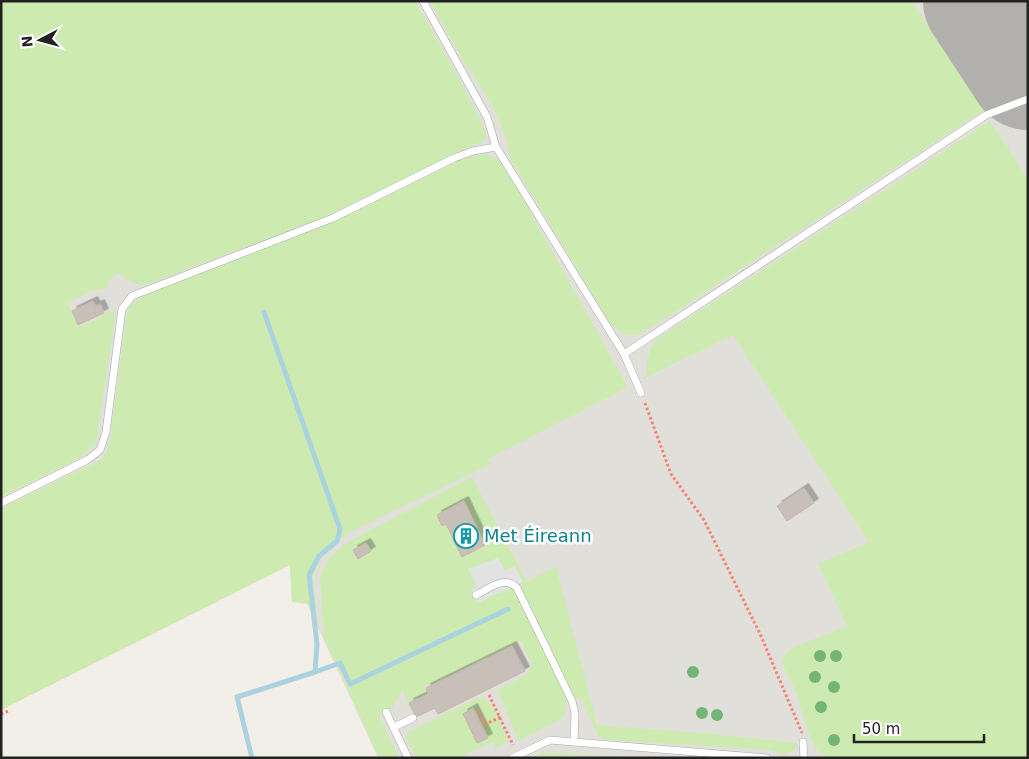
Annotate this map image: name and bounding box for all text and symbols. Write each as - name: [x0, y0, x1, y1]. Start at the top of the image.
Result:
- north arrow: [15, 15, 65, 65]
- text: N: [19, 35, 36, 48]
- building icon: Met Éireann: [453, 523, 479, 549]
- place label: Met Éireann: [484, 525, 592, 546]
- scale bar: [854, 712, 984, 744]
- text: 50 m: [862, 720, 900, 738]

